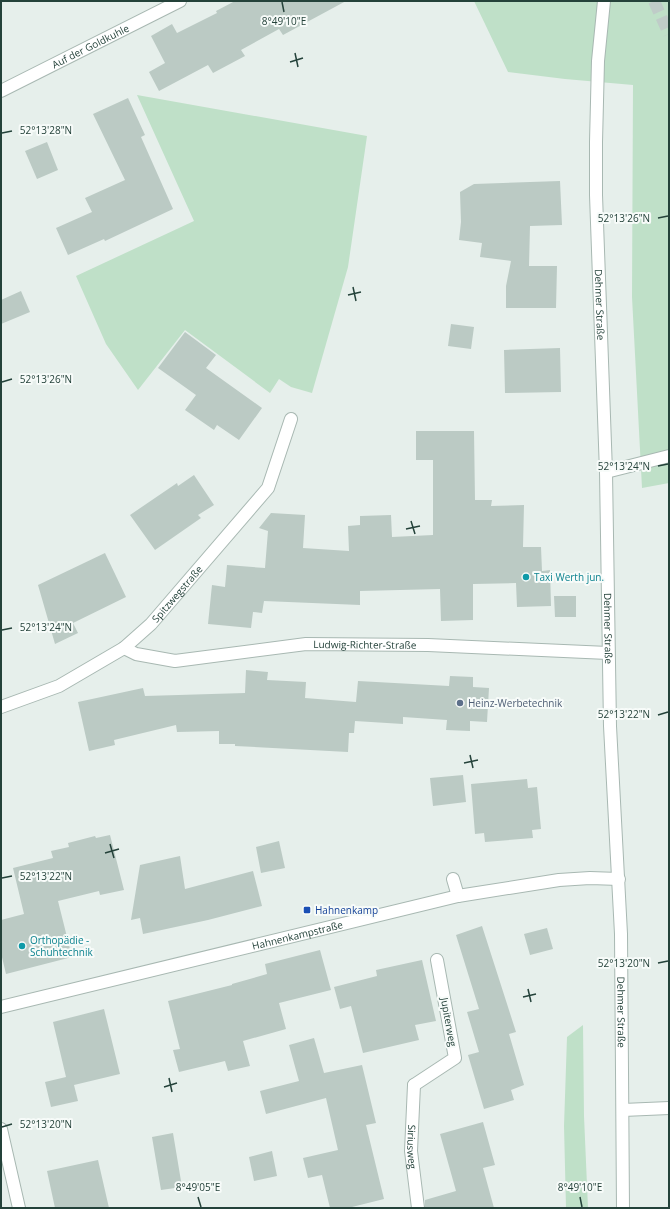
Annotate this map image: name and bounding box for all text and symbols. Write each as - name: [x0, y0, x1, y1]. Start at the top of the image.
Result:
- text: 8°49'10"E: [262, 14, 306, 28]
- street label: Auf der Goldkuhle: [49, 21, 132, 71]
- text: 52°13'28"N: [20, 123, 72, 137]
- text: 52°13'26"N: [598, 211, 650, 225]
- street label: Dehmer Straße: [592, 269, 608, 341]
- text: 52°13'26"N: [20, 372, 72, 386]
- text: 52°13'24"N: [598, 459, 650, 473]
- street label: Spitzwegstraße: [149, 562, 206, 625]
- place label: Taxi Werth jun.: [534, 570, 604, 584]
- marker: Taxi Werth jun.: [521, 572, 531, 582]
- street label: Dehmer Straße: [601, 593, 616, 665]
- text: 52°13'24"N: [20, 620, 72, 634]
- street label: Ludwig-Richter-Straße: [313, 637, 417, 652]
- place label: Heinz-Werbetechnik: [468, 696, 563, 710]
- marker: Heinz-Werbetechnik: [455, 698, 465, 708]
- text: 52°13'22"N: [598, 707, 650, 721]
- text: 52°13'22"N: [20, 869, 72, 883]
- place label: Hahnenkamp: [315, 903, 378, 917]
- marker: Hahnenkamp: [302, 905, 312, 915]
- street label: Hahnenkampstraße: [251, 917, 345, 953]
- place label: Orthopädie - Schuhtechnik: [30, 933, 93, 959]
- marker: Orthopädie - Schuhtechnik: [17, 941, 27, 951]
- text: 52°13'20"N: [598, 956, 650, 970]
- street label: Dehmer Straße: [614, 977, 629, 1048]
- street label: Jupiterweg: [438, 995, 460, 1048]
- text: 52°13'20"N: [20, 1117, 72, 1131]
- street label: Siriusweg: [404, 1124, 420, 1170]
- text: 8°49'05"E: [176, 1180, 220, 1194]
- text: 8°49'10"E: [558, 1180, 602, 1194]

